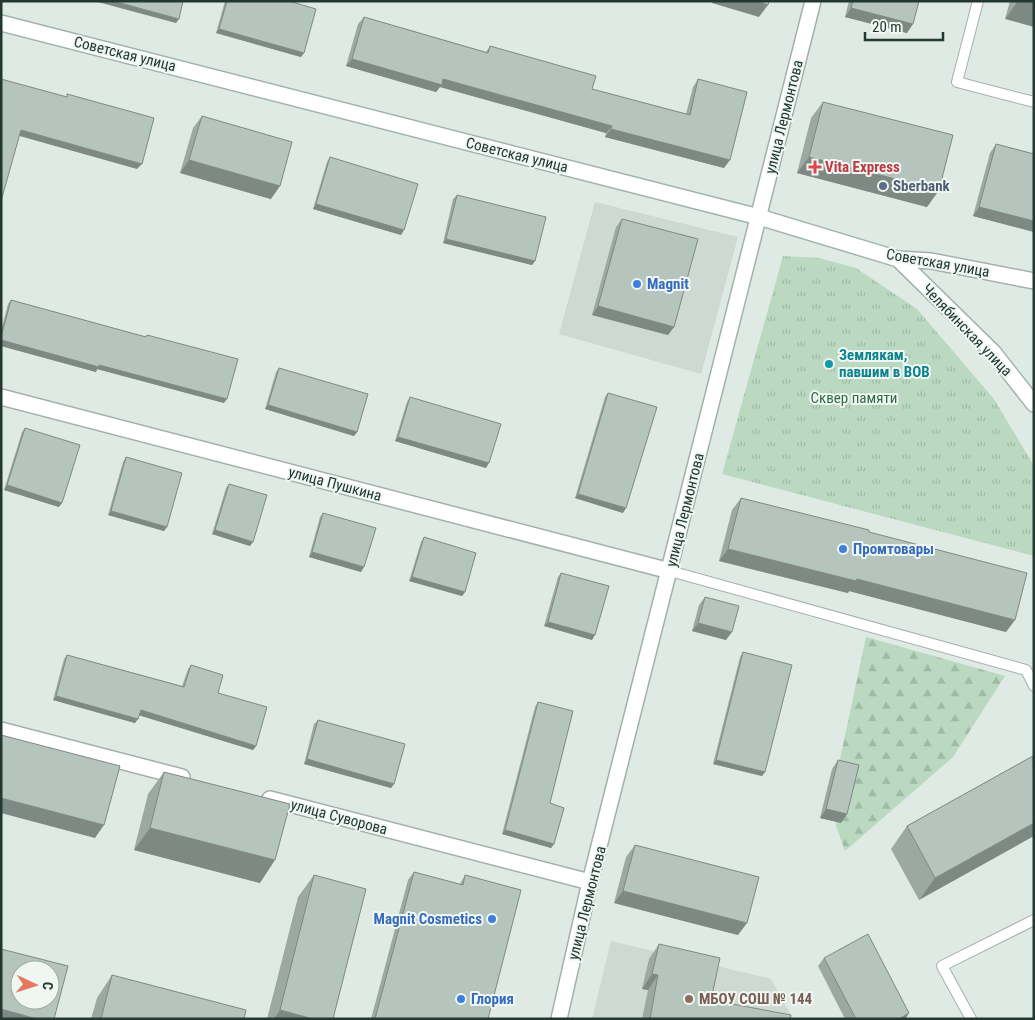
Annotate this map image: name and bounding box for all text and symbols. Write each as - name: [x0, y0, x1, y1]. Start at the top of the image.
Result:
- scale bar: [865, 10, 942, 42]
- text: 20 m: [872, 18, 902, 36]
- street label: Советская улица: [72, 33, 178, 75]
- street label: улица Лермонтова: [761, 58, 807, 176]
- street label: Советская улица: [464, 134, 570, 176]
- place label: Vita Express: [825, 158, 900, 176]
- marker: Vita Express: [809, 161, 821, 173]
- place label: Sberbank: [893, 177, 951, 195]
- marker: Sberbank: [877, 180, 889, 192]
- street label: Советская улица: [885, 245, 991, 281]
- place label: Magnit: [647, 275, 689, 293]
- marker: Magnit: [631, 278, 643, 290]
- street label: Челябинская улица: [918, 280, 1016, 380]
- place label: Землякам, павшим в ВОВ: [839, 346, 930, 381]
- marker: Землякам, павшим в ВОВ: [823, 358, 835, 370]
- park label: Сквер памяти: [811, 389, 897, 407]
- street label: улица Лермонтова: [662, 451, 708, 569]
- street label: улица Пушкина: [287, 463, 383, 505]
- place label: Промтовары: [853, 540, 934, 558]
- marker: Промтовары: [837, 543, 849, 555]
- street label: улица Суворова: [289, 795, 389, 839]
- street label: улица Лермонтова: [564, 844, 610, 962]
- place label: Magnit Cosmetics: [374, 910, 482, 928]
- marker: Magnit Cosmetics: [486, 913, 498, 925]
- north arrow: [10, 960, 60, 1010]
- text: С: [40, 981, 56, 990]
- place label: Глория: [471, 990, 514, 1008]
- place label: МБОУ СОШ № 144: [699, 990, 813, 1008]
- marker: Глория: [455, 993, 467, 1005]
- marker: МБОУ СОШ № 144: [683, 993, 695, 1005]

